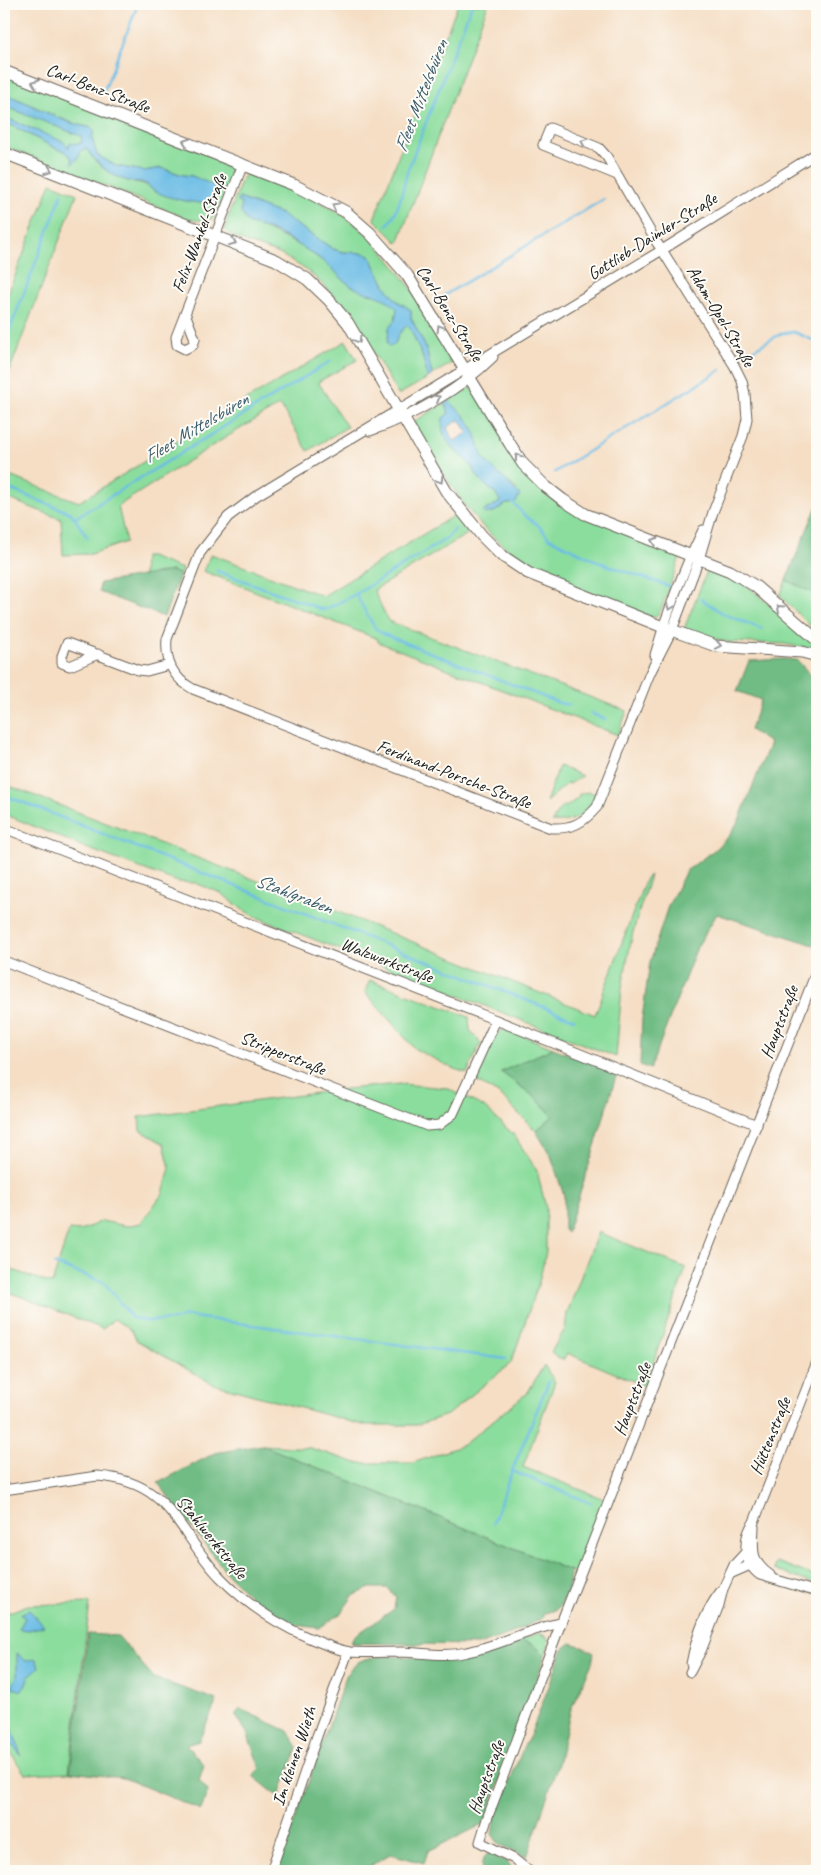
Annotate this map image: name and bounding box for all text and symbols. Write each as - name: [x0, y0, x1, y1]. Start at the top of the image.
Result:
- water label: Fleet Mittelsbüren: [389, 35, 454, 155]
- street label: Carl-Benz-Straße: [43, 58, 154, 118]
- one-way arrow: [31, 79, 40, 89]
- one-way arrow: [580, 137, 589, 148]
- one-way arrow: [182, 138, 191, 148]
- one-way arrow: [44, 164, 53, 174]
- street label: Felix-Wankel-Straße: [166, 170, 232, 295]
- street label: Gottlieb-Daimler-Straße: [583, 187, 722, 285]
- one-way arrow: [332, 202, 341, 212]
- one-way arrow: [228, 236, 237, 246]
- street label: Carl-Benz-Straße: [412, 261, 489, 366]
- street label: Adam-Opel-Straße: [682, 261, 760, 371]
- one-way arrow: [436, 324, 446, 333]
- one-way arrow: [351, 334, 361, 343]
- water label: Fleet Mittelsbüren: [139, 387, 254, 469]
- one-way arrow: [431, 395, 440, 405]
- one-way arrow: [515, 453, 524, 463]
- one-way arrow: [433, 474, 443, 483]
- one-way arrow: [650, 537, 659, 547]
- one-way arrow: [666, 602, 676, 611]
- one-way arrow: [777, 605, 786, 614]
- one-way arrow: [714, 640, 723, 650]
- street label: Ferdinand-Porsche-Straße: [374, 734, 535, 814]
- water label: Stahlgraben: [252, 868, 337, 920]
- street label: Walzwerkstraße: [338, 932, 437, 988]
- street label: Hauptstraße: [755, 981, 803, 1062]
- street label: Stripperstraße: [237, 1026, 330, 1080]
- street label: Hauptstraße: [608, 1358, 656, 1439]
- street label: Hüttenstraße: [745, 1393, 796, 1478]
- street label: Stahlwerkstraße: [172, 1491, 253, 1584]
- street label: Im kleinen Wieth: [267, 1702, 322, 1809]
- street label: Hauptstraße: [463, 1736, 510, 1817]

